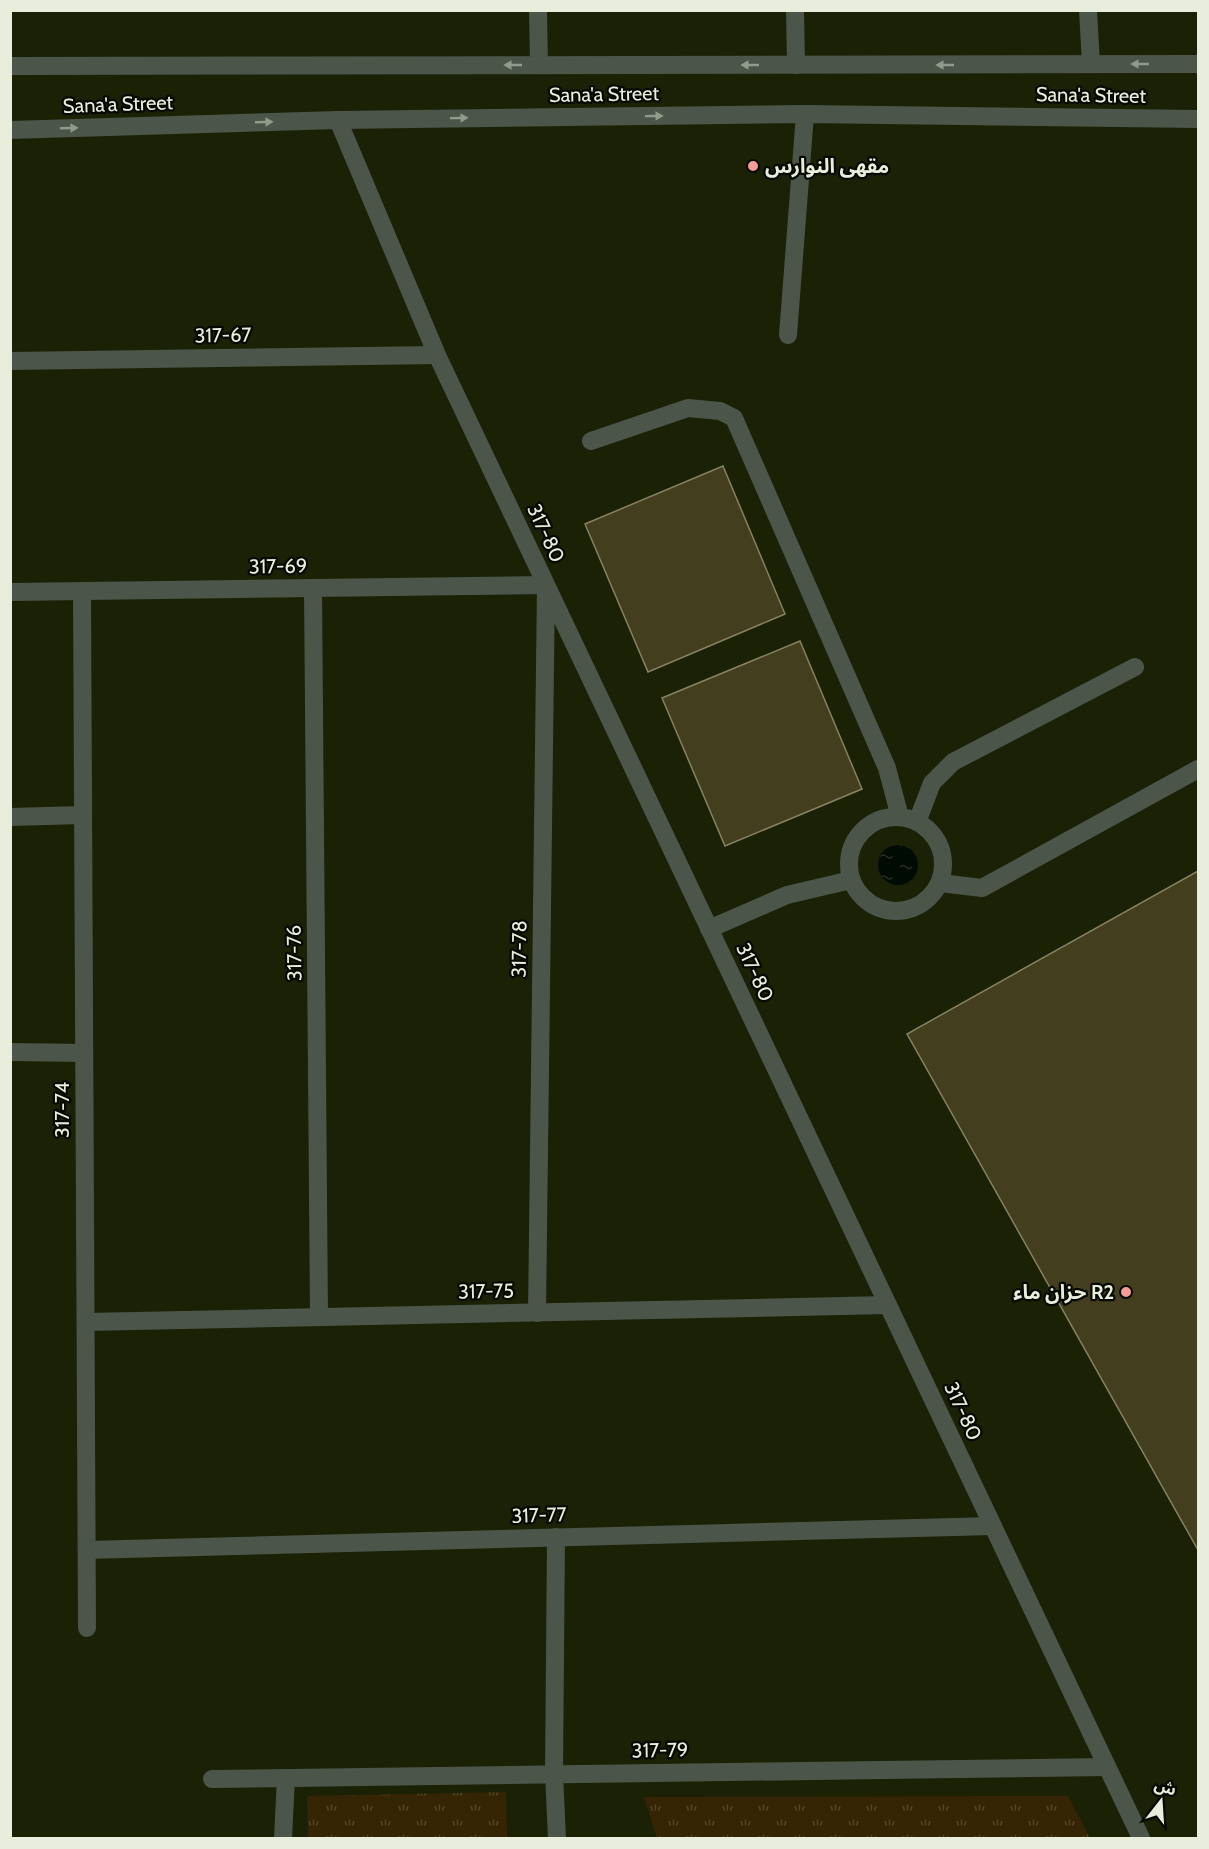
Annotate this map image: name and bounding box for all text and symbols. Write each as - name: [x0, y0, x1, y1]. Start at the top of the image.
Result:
- one-way arrow: [1131, 59, 1150, 69]
- one-way arrow: [504, 60, 523, 70]
- one-way arrow: [741, 60, 760, 70]
- one-way arrow: [936, 60, 955, 70]
- street label: Sana'a Street: [549, 81, 660, 107]
- street label: Sana'a Street: [1036, 82, 1147, 108]
- street label: Sana'a Street: [62, 90, 174, 118]
- one-way arrow: [644, 111, 663, 121]
- one-way arrow: [449, 113, 468, 123]
- one-way arrow: [254, 117, 273, 127]
- one-way arrow: [59, 123, 78, 133]
- place label: مقهى النوارس: [765, 154, 889, 178]
- marker: مقهى النوارس: [746, 159, 760, 173]
- street label: 317-67: [194, 323, 252, 347]
- street label: 317-80: [522, 500, 570, 566]
- street label: 317-69: [249, 553, 307, 579]
- street label: 317-78: [507, 920, 531, 978]
- street label: 317-76: [282, 925, 306, 981]
- street label: 317-80: [731, 939, 779, 1005]
- street label: 317-74: [50, 1082, 74, 1138]
- street label: 317-75: [458, 1279, 514, 1303]
- place label: حزان ماء R2: [1013, 1280, 1114, 1304]
- marker: حزان ماء R2: [1119, 1285, 1133, 1299]
- street label: 317-80: [939, 1378, 987, 1444]
- street label: 317-77: [511, 1502, 567, 1528]
- street label: 317-79: [632, 1738, 688, 1762]
- north arrow: [1131, 1771, 1191, 1831]
- text: ش: [1152, 1775, 1179, 1799]

